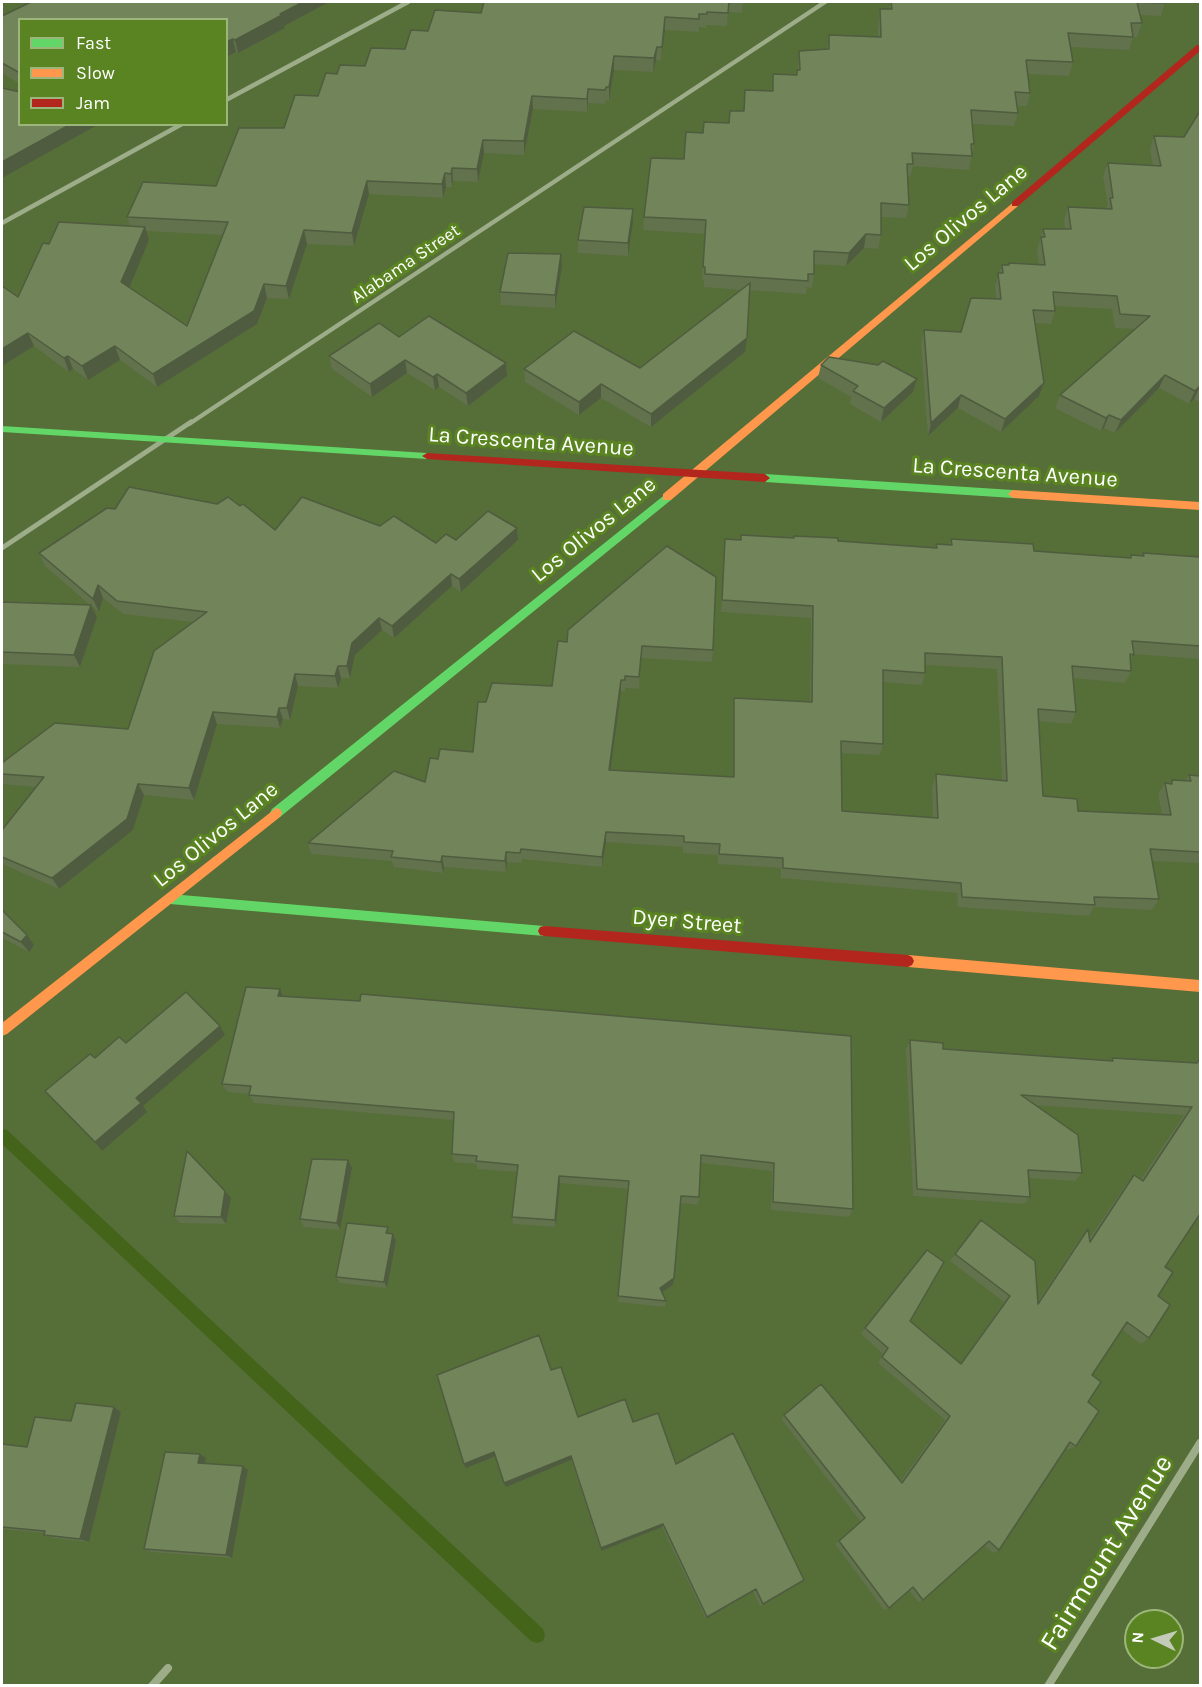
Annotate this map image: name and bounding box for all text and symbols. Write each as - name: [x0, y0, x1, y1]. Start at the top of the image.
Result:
- legend: [18, 18, 228, 126]
- text: Fast: [76, 32, 111, 54]
- text: Slow: [76, 62, 115, 84]
- text: Jam: [76, 92, 110, 114]
- street label: Los Olivos Lane: [899, 159, 1033, 277]
- street label: Alabama Street: [348, 220, 464, 308]
- street label: La Crescenta Avenue: [427, 422, 635, 462]
- street label: La Crescenta Avenue: [911, 453, 1119, 493]
- street label: Los Olivos Lane: [526, 472, 662, 588]
- street label: Los Olivos Lane: [148, 777, 284, 893]
- street label: Dyer Street: [631, 904, 743, 940]
- street label: Fairmount Avenue: [1034, 1449, 1180, 1657]
- north arrow: [1124, 1609, 1184, 1669]
- text: N: [1128, 1631, 1148, 1644]

